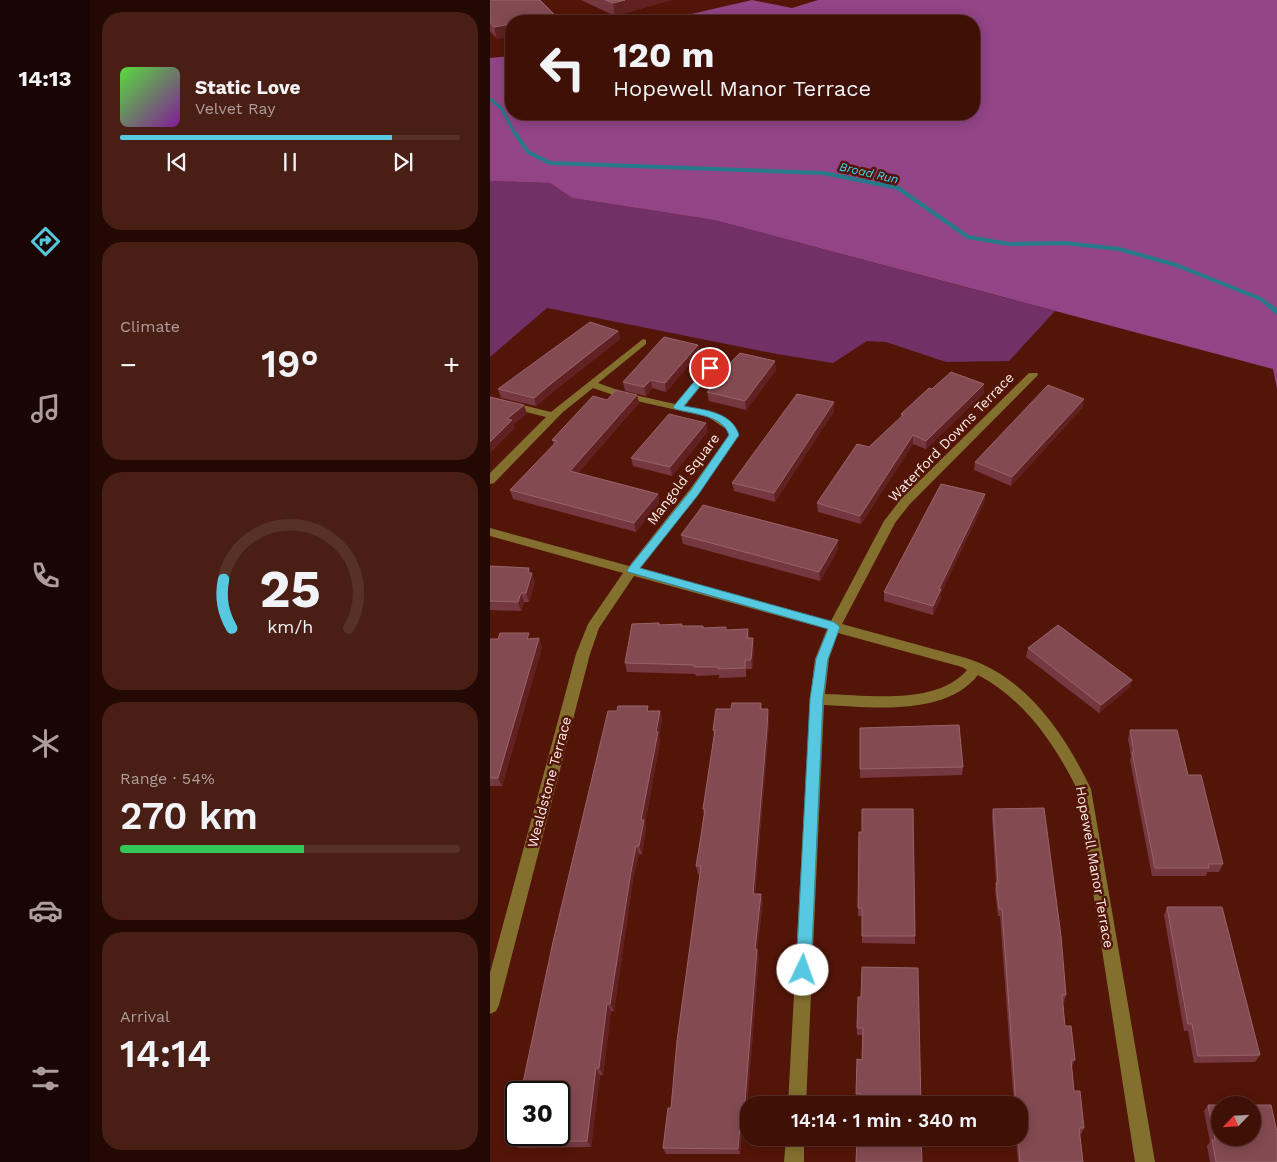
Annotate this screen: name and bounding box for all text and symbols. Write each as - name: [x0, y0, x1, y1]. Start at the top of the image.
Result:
- text: 120 m: [613, 34, 714, 76]
- icon: left: [530, 35, 595, 100]
- text: 14:13: [19, 66, 71, 91]
- text: Static Love: [195, 76, 300, 99]
- text: Hopewell Manor Terrace: [613, 76, 871, 101]
- text: Velvet Ray: [195, 99, 275, 118]
- icon: previous: [163, 148, 191, 176]
- icon: pause: [276, 148, 304, 176]
- icon: next: [389, 148, 417, 176]
- water label: Broad Run: [838, 159, 900, 187]
- icon: directions: [28, 224, 63, 259]
- text: Climate: [120, 317, 180, 336]
- text: 19°: [261, 342, 319, 386]
- pin: [689, 347, 731, 389]
- text: −: [120, 348, 137, 381]
- text: +: [443, 348, 460, 381]
- icon: arrive: [696, 354, 724, 382]
- street label: Waterford Downs Terrace: [885, 369, 1017, 505]
- icon: music: [28, 391, 63, 426]
- street label: Mangold Square: [644, 430, 722, 528]
- icon: phone: [28, 558, 63, 593]
- text: 25: [259, 559, 321, 620]
- text: km/h: [267, 616, 313, 637]
- street label: Wealdstone Terrace: [524, 715, 574, 849]
- icon: climate: [28, 726, 63, 761]
- text: Range · 54%: [120, 769, 215, 788]
- street label: Hopewell Manor Terrace: [1073, 785, 1117, 949]
- text: 270 km: [120, 794, 258, 838]
- icon: car: [28, 893, 63, 928]
- position arrow: [776, 943, 828, 995]
- text: Arrival: [120, 1007, 170, 1026]
- text: 14:14: [120, 1032, 211, 1076]
- icon: filters: [28, 1061, 63, 1096]
- speed limit sign: 30: [505, 1081, 570, 1146]
- north arrow: [1211, 1096, 1261, 1146]
- map controls: [1211, 1096, 1261, 1146]
- text: 14:14 · 1 min · 340 m: [791, 1109, 977, 1132]

